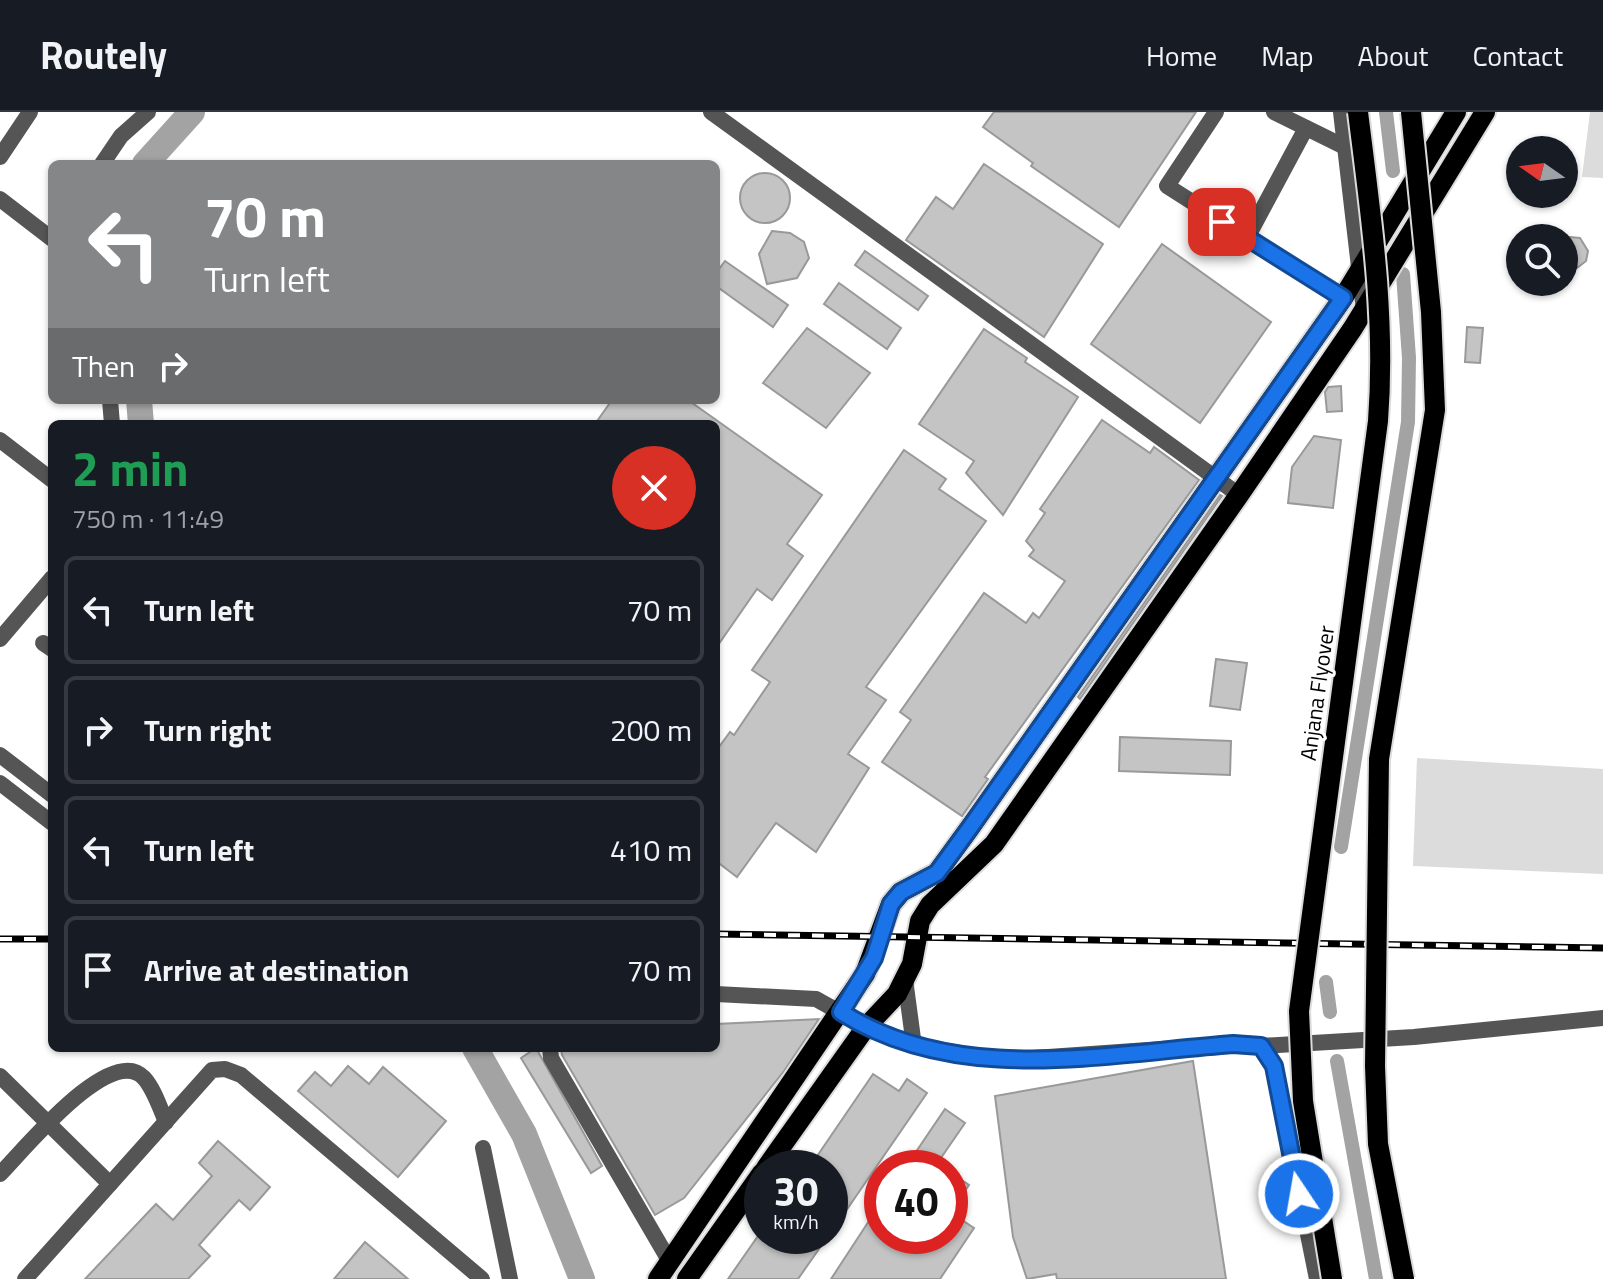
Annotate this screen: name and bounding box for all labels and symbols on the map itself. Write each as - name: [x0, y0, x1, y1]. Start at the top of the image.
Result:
- north arrow: [1506, 136, 1578, 208]
- pin: [1188, 188, 1256, 256]
- street label: Anjana Flyover: [1291, 623, 1343, 763]
- speed limit sign: 40: [864, 1150, 968, 1254]
- position arrow: [1257, 1152, 1341, 1236]

